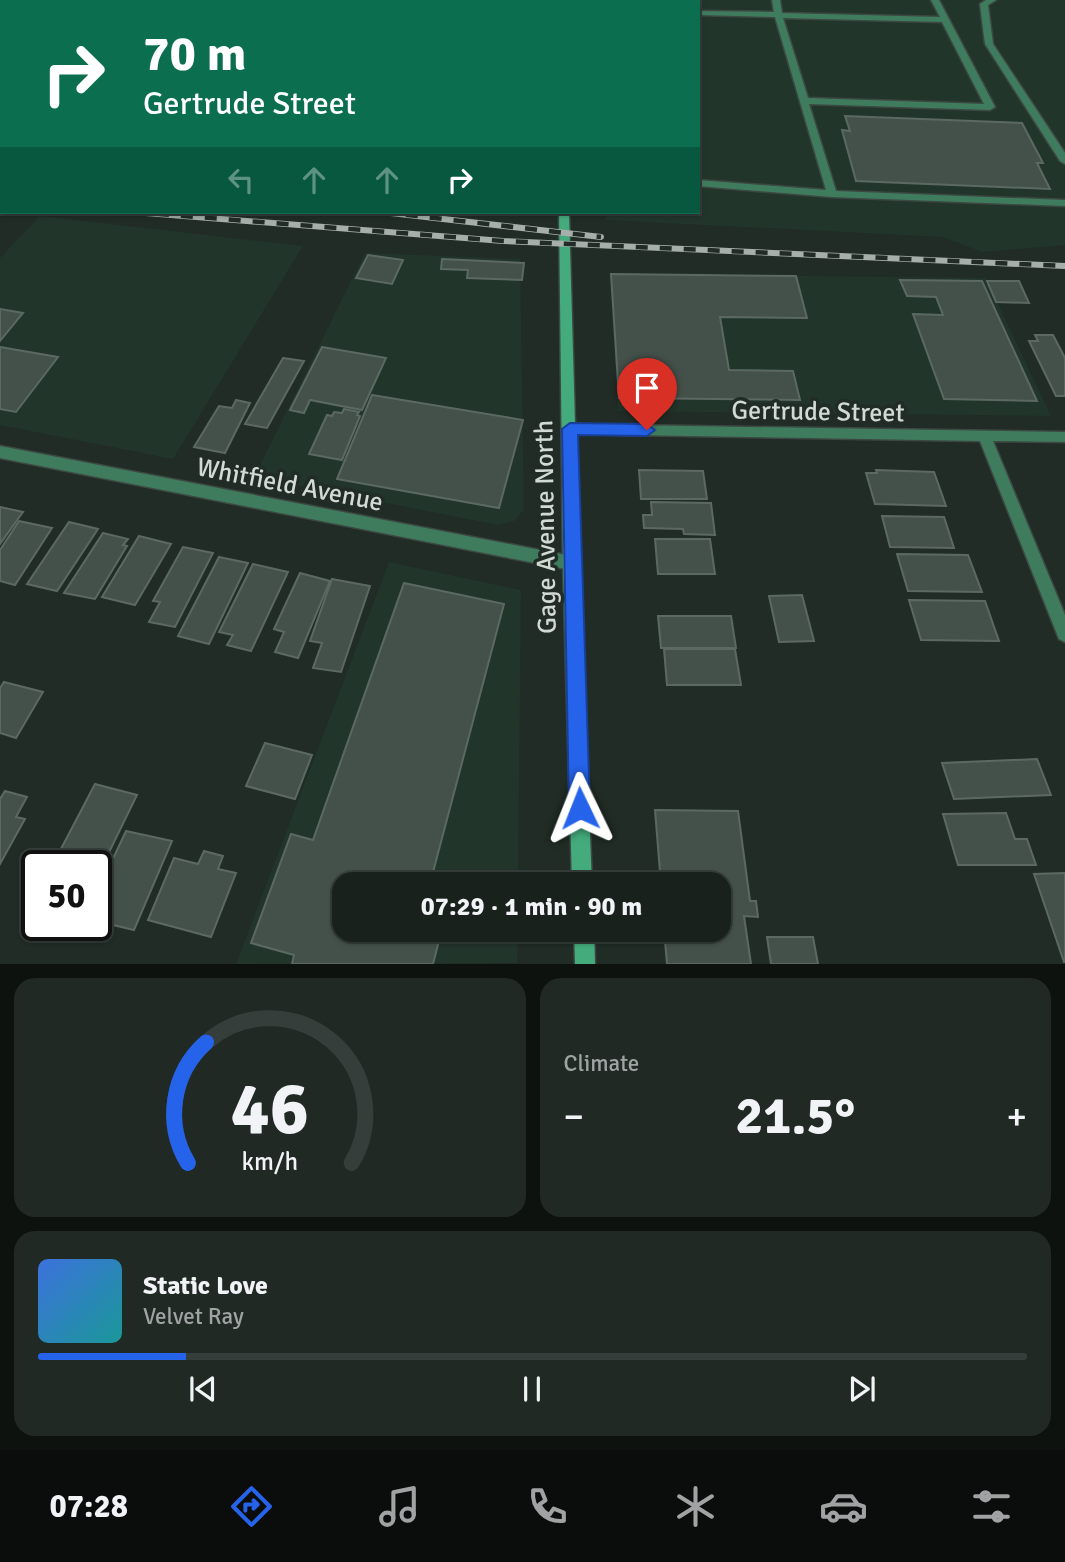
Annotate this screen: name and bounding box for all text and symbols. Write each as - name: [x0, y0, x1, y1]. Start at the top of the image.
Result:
- text: 70 m: [143, 24, 246, 84]
- icon: right: [28, 28, 119, 119]
- text: Gertrude Street: [143, 84, 356, 123]
- icon: left: [222, 161, 260, 199]
- icon: ahead: [295, 161, 333, 199]
- icon: ahead: [368, 161, 406, 199]
- icon: right: [441, 161, 479, 199]
- pin: [617, 358, 677, 430]
- icon: arrive: [628, 369, 666, 407]
- street label: Gertrude Street: [731, 394, 905, 430]
- street label: Gage Avenue North: [528, 420, 564, 634]
- street label: Whitfield Avenue: [194, 451, 386, 519]
- position arrow: [543, 771, 617, 845]
- speed limit sign: 50: [21, 850, 112, 941]
- text: 07:29 · 1 min · 90 m: [421, 891, 642, 923]
- text: Climate: [564, 1049, 639, 1078]
- text: 46: [230, 1066, 309, 1155]
- text: 21.5°: [735, 1084, 855, 1148]
- text: −: [564, 1093, 584, 1140]
- text: +: [1006, 1093, 1027, 1140]
- text: km/h: [241, 1146, 298, 1177]
- text: Static Love: [143, 1270, 268, 1302]
- text: Velvet Ray: [143, 1302, 244, 1331]
- icon: previous: [184, 1370, 222, 1408]
- icon: pause: [513, 1370, 551, 1408]
- icon: next: [843, 1370, 881, 1408]
- icon: directions: [227, 1482, 276, 1531]
- icon: music: [375, 1482, 424, 1531]
- icon: phone: [523, 1482, 572, 1531]
- icon: climate: [671, 1482, 720, 1531]
- icon: car: [819, 1482, 868, 1531]
- icon: filters: [967, 1482, 1016, 1531]
- text: 07:28: [49, 1487, 128, 1526]

